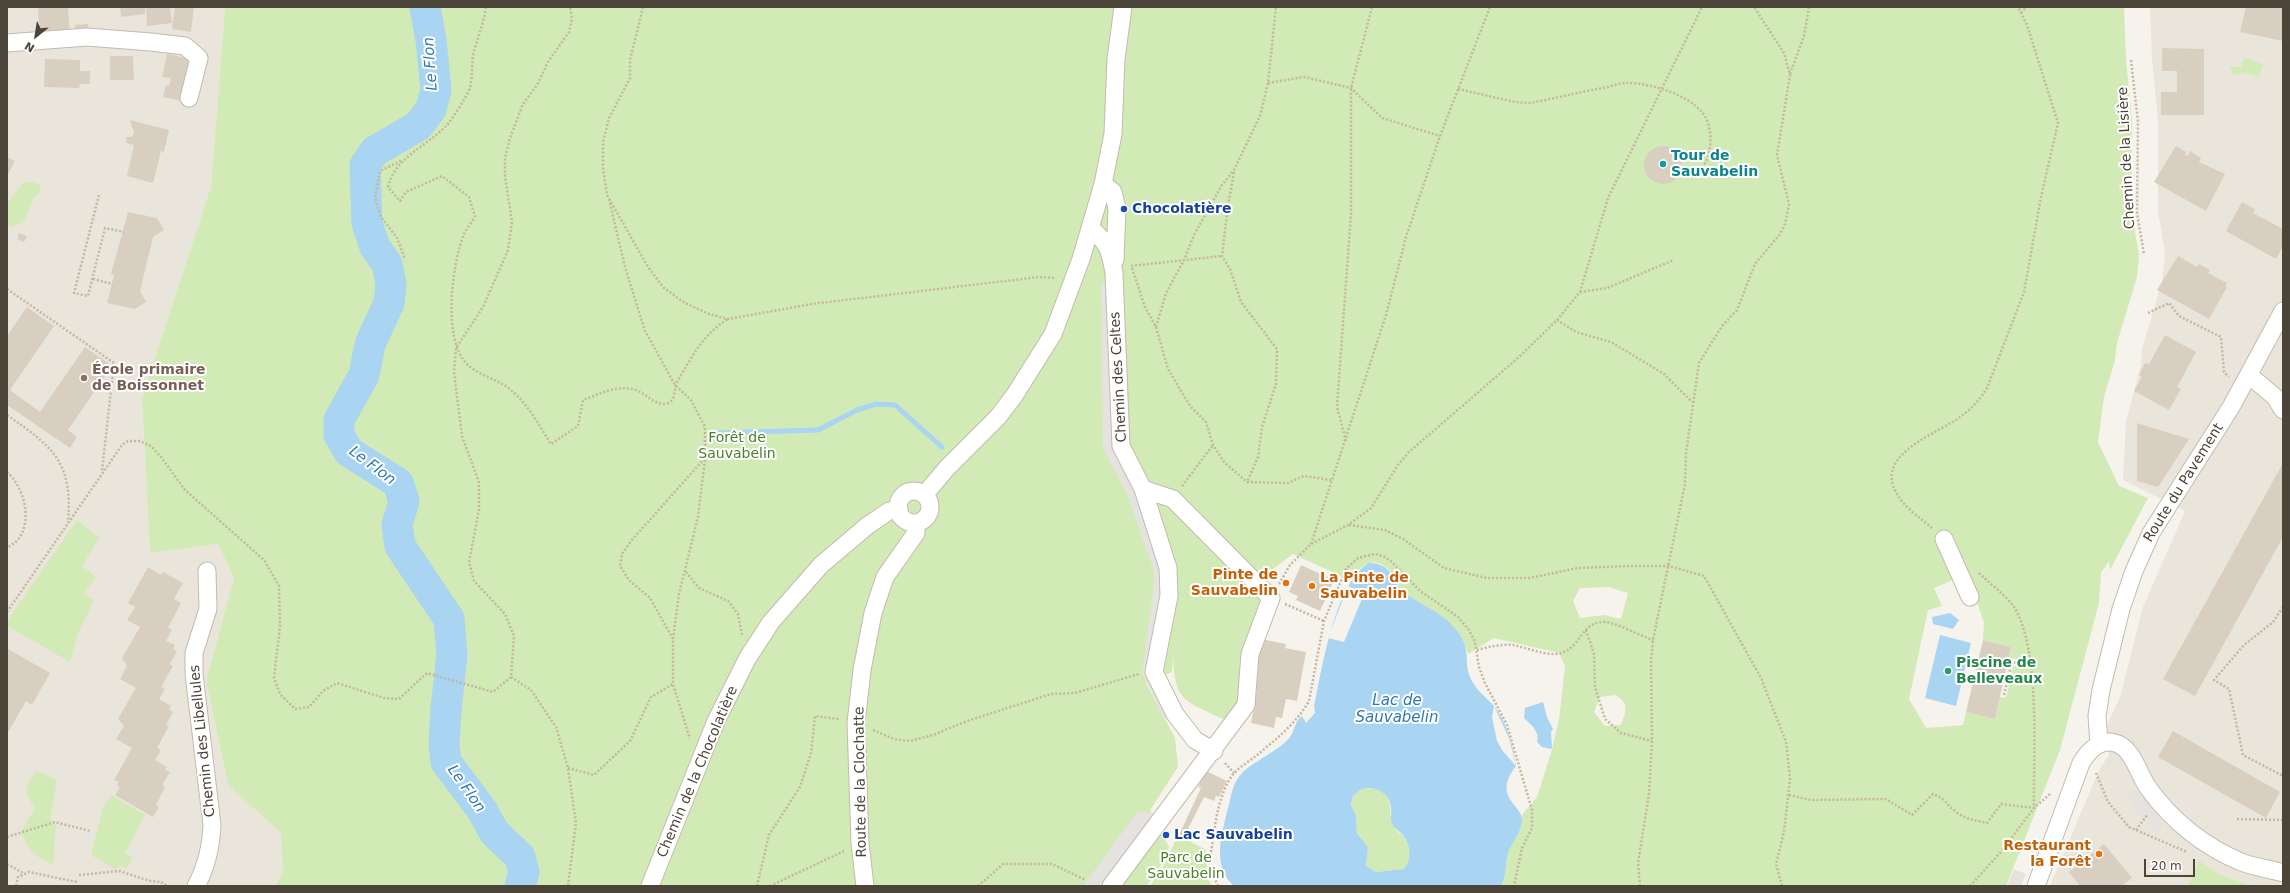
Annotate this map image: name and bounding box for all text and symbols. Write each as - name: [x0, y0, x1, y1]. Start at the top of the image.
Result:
- north arrow: [16, 16, 56, 56]
- water label: Le Flon: [420, 37, 442, 91]
- text: N: [23, 39, 37, 55]
- street label: Chemin de la Lisière: [2115, 86, 2139, 230]
- place label: Tour de Sauvabelin: [1671, 148, 1758, 180]
- marker: Tour de Sauvabelin: [1658, 159, 1668, 169]
- place label: Chocolatière: [1132, 201, 1231, 217]
- marker: Chocolatière: [1119, 204, 1129, 214]
- street label: Chemin des Celtes: [1107, 311, 1131, 443]
- place label: École primaire de Boissonnet: [92, 362, 206, 394]
- marker: École primaire de Boissonnet: [79, 373, 89, 383]
- street label: Route du Pavement: [2141, 420, 2227, 546]
- park label: Forêt de Sauvabelin: [698, 430, 776, 462]
- water label: Le Flon: [345, 443, 399, 489]
- place label: Pinte de Sauvabelin: [1191, 567, 1278, 600]
- place label: La Pinte de Sauvabelin: [1320, 570, 1409, 602]
- marker: Pinte de Sauvabelin: [1281, 578, 1291, 588]
- marker: La Pinte de Sauvabelin: [1307, 581, 1317, 591]
- place label: Piscine de Belleveaux: [1956, 655, 2042, 688]
- street label: Chemin des Libellules: [187, 664, 219, 818]
- marker: Piscine de Belleveaux: [1943, 666, 1953, 676]
- street label: Chemin de la Chocolatière: [654, 684, 742, 860]
- water label: Lac de Sauvabelin: [1356, 692, 1438, 727]
- street label: Route de la Clochatte: [851, 706, 871, 858]
- water label: Le Flon: [443, 762, 489, 816]
- place label: Lac Sauvabelin: [1174, 827, 1293, 843]
- marker: Lac Sauvabelin: [1161, 830, 1171, 840]
- place label: Restaurant la Forêt: [2003, 838, 2091, 870]
- marker: Restaurant la Forêt: [2094, 849, 2104, 859]
- park label: Parc de Sauvabelin: [1147, 850, 1225, 882]
- scale bar: [2146, 851, 2197, 877]
- text: 20 m: [2151, 859, 2182, 873]

